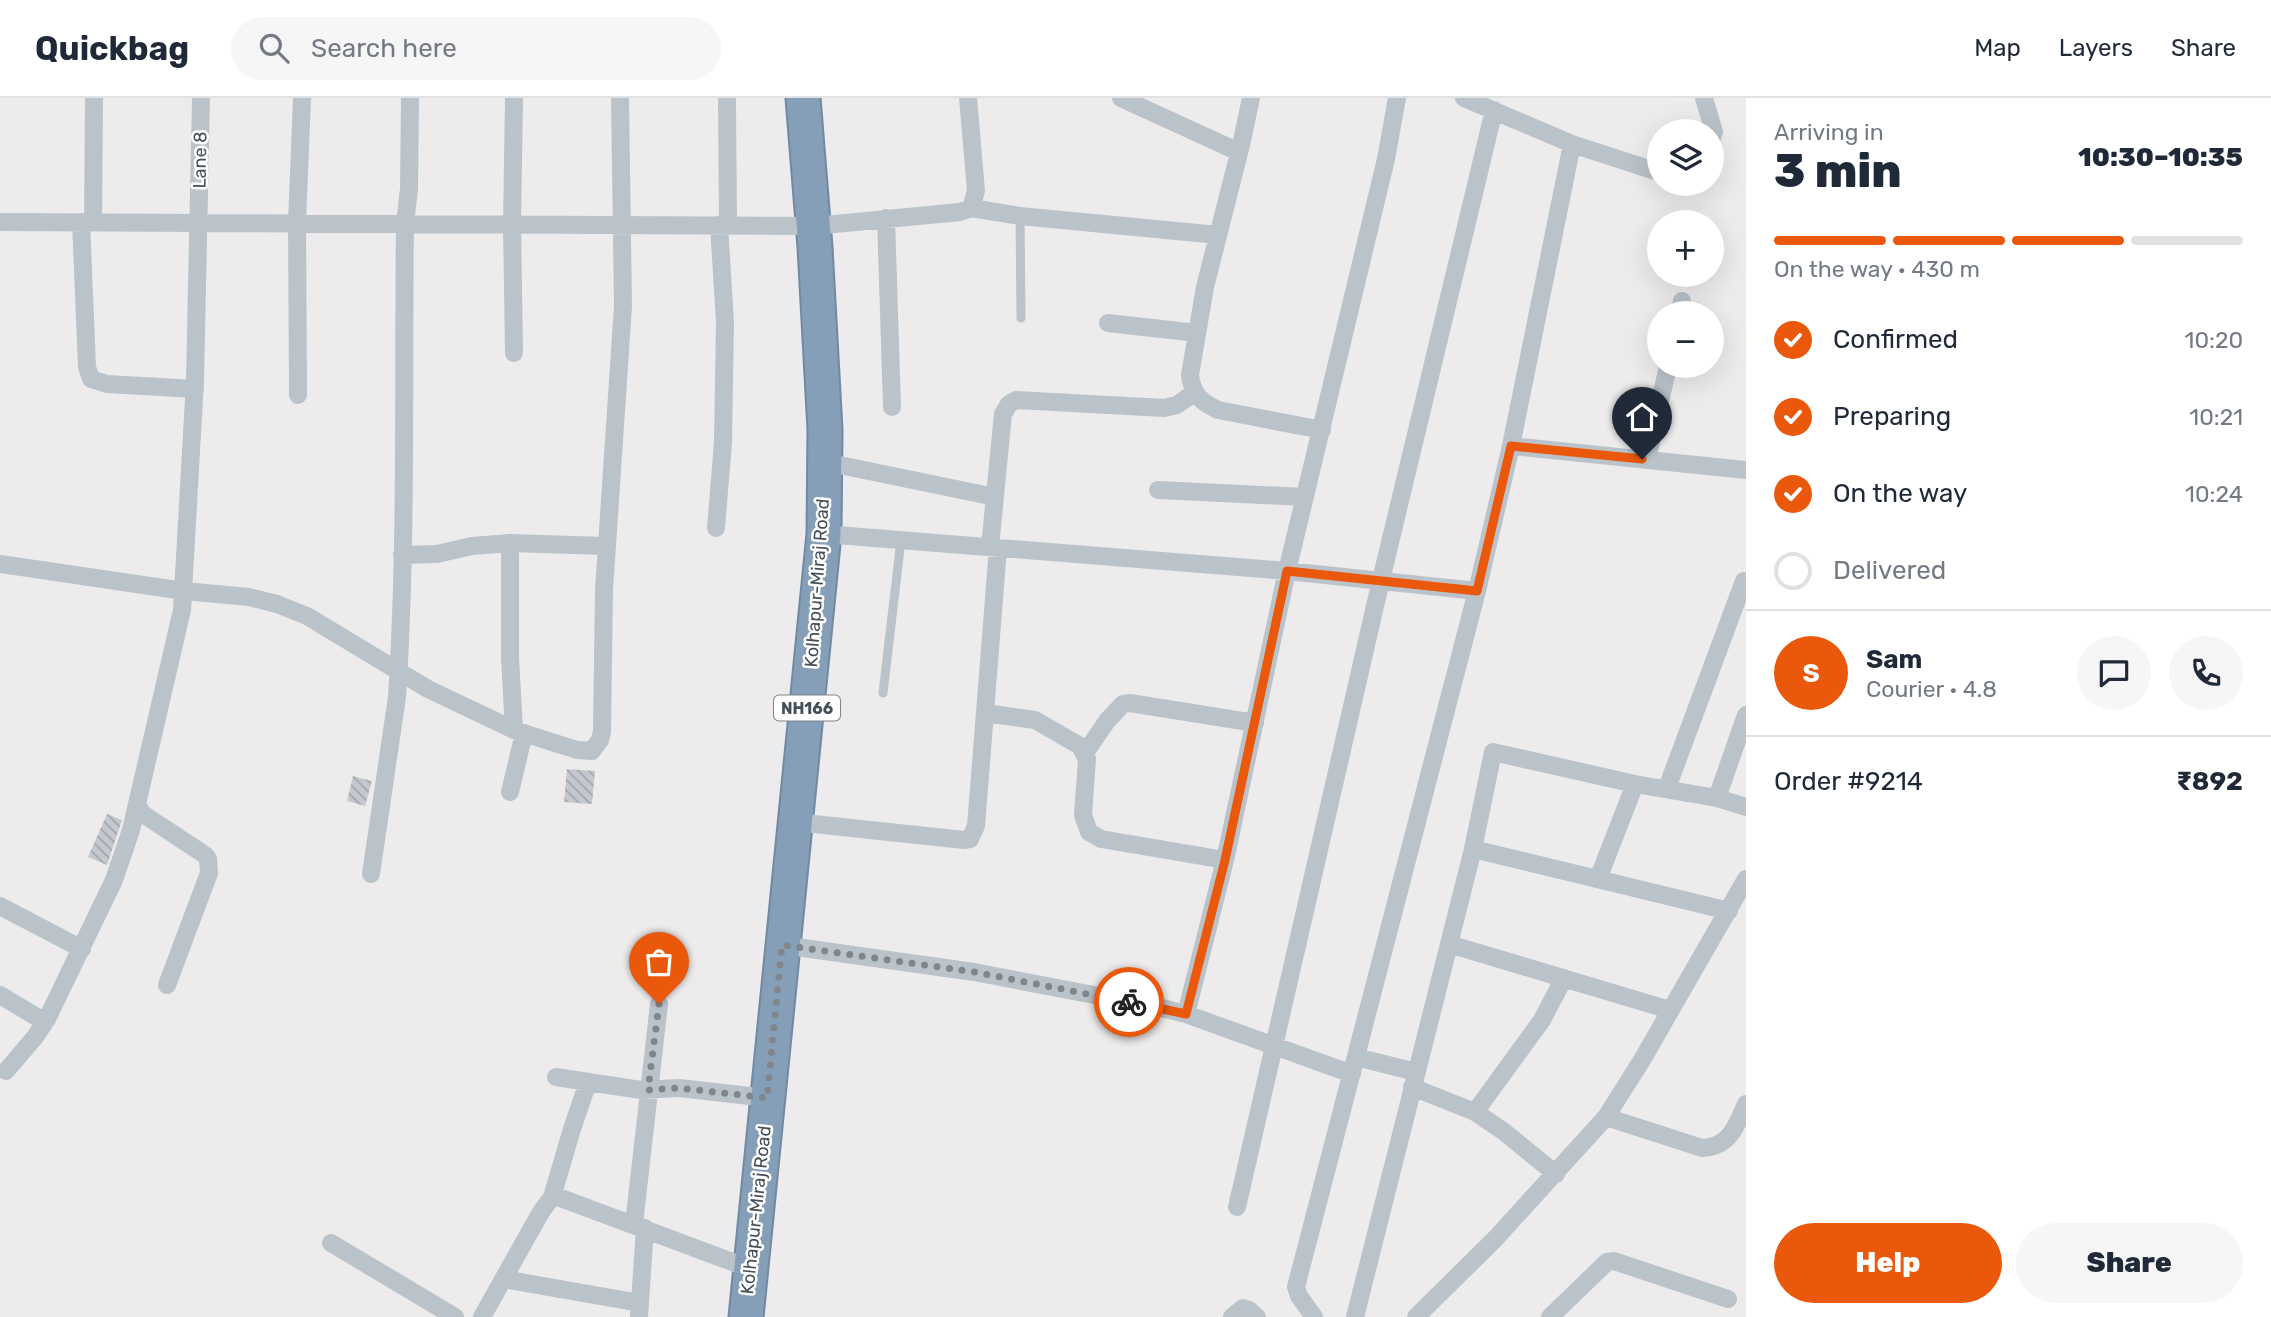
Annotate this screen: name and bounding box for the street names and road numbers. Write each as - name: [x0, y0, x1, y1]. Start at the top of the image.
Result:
- street label: Lane 8: [189, 131, 211, 189]
- street label: Kolhapur-Miraj Road: [800, 498, 834, 668]
- road number: NH166: [774, 695, 840, 720]
- street label: Kolhapur-Miraj Road: [736, 1125, 776, 1295]

